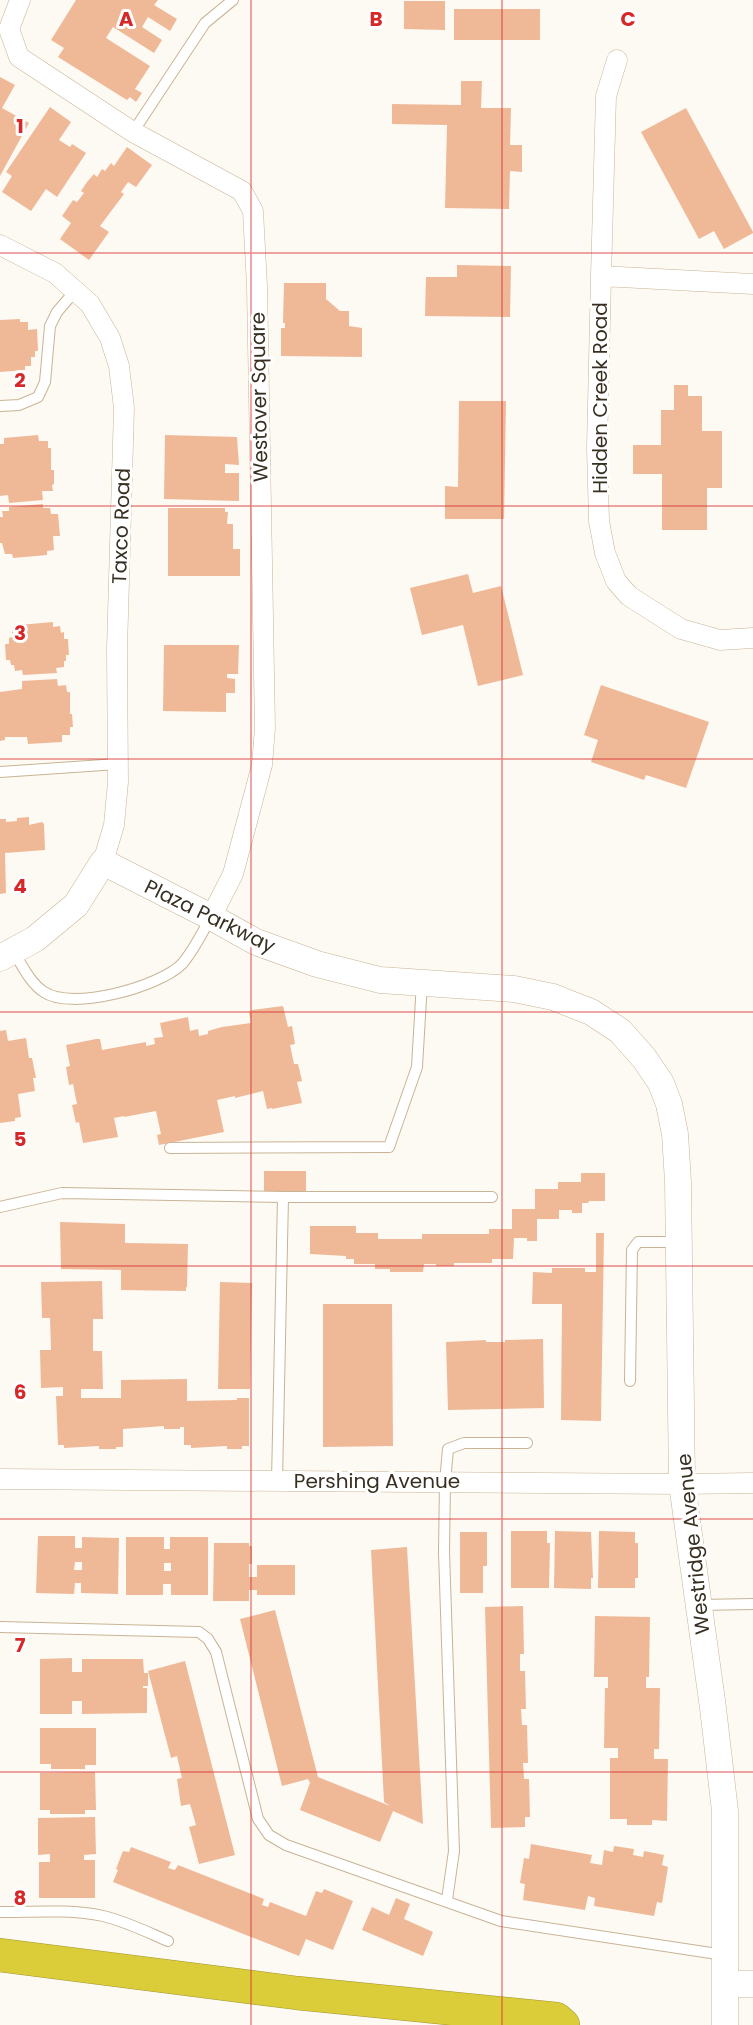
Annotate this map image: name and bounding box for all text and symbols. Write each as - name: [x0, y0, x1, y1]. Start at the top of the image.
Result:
- text: A: [119, 5, 134, 33]
- text: B: [369, 5, 383, 33]
- text: C: [620, 5, 636, 33]
- text: 1: [16, 112, 24, 140]
- street label: Hidden Creek Road: [586, 302, 614, 494]
- street label: Westover Square: [244, 312, 274, 482]
- text: 2: [14, 366, 26, 394]
- street label: Taxco Road: [105, 467, 137, 585]
- text: 3: [14, 619, 26, 647]
- text: 4: [13, 872, 27, 900]
- street label: Plaza Parkway: [140, 872, 280, 960]
- text: 5: [14, 1125, 27, 1153]
- text: 6: [14, 1378, 26, 1406]
- street label: Westridge Avenue: [670, 1452, 716, 1636]
- street label: Pershing Avenue: [294, 1467, 460, 1495]
- text: 7: [15, 1631, 26, 1659]
- text: 8: [14, 1884, 26, 1912]

